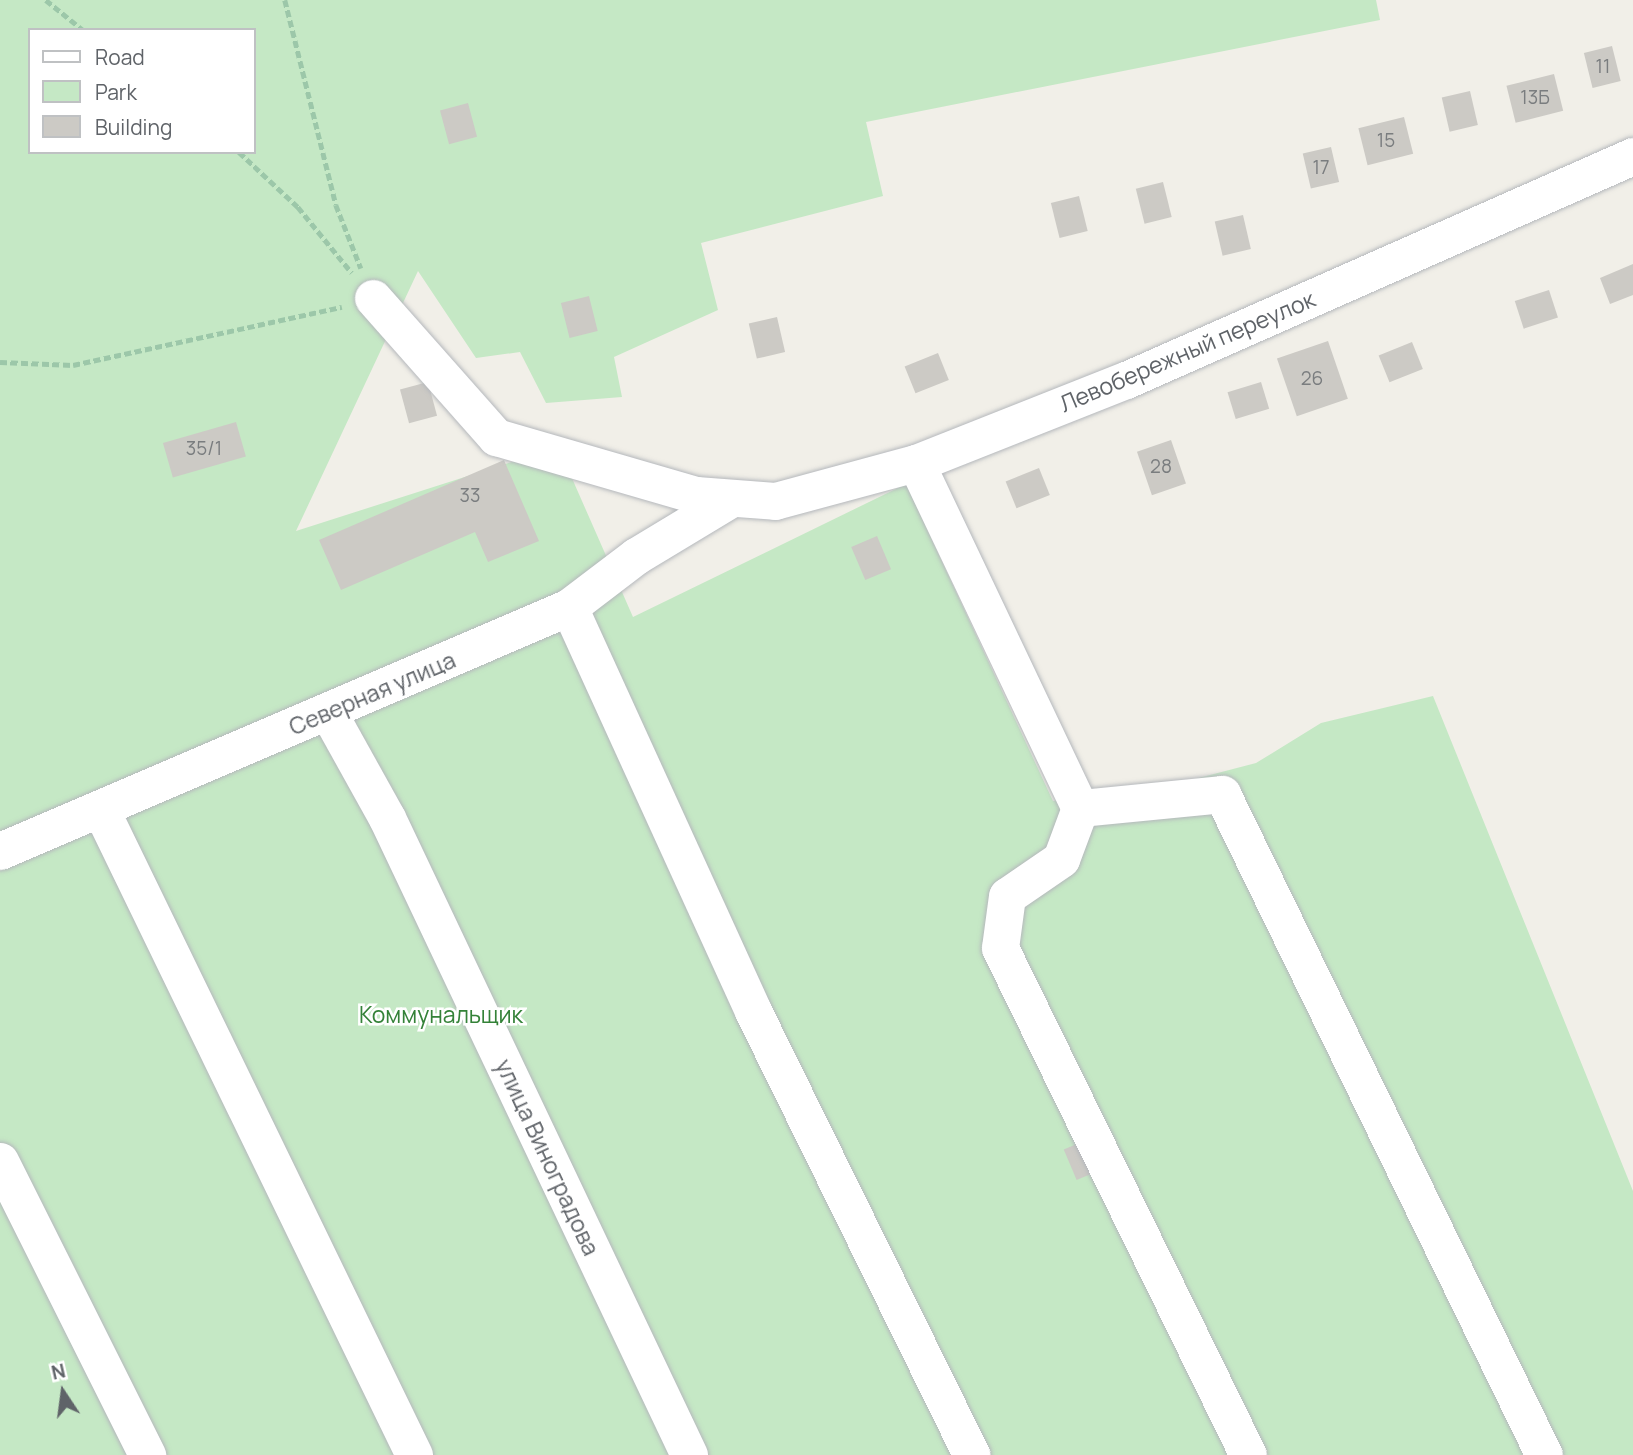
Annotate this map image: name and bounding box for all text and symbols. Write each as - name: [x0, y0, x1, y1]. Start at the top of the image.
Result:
- legend: [28, 28, 256, 154]
- text: Road: [95, 43, 145, 71]
- house number: 11: [1596, 56, 1610, 78]
- text: Park: [95, 78, 137, 106]
- house number: 13Б: [1520, 87, 1550, 109]
- text: Building: [95, 113, 172, 141]
- house number: 15: [1377, 130, 1395, 152]
- house number: 17: [1313, 157, 1329, 179]
- street label: Левобережный переулок: [1055, 285, 1319, 417]
- house number: 26: [1301, 368, 1323, 390]
- house number: 35/1: [186, 438, 222, 460]
- house number: 28: [1150, 456, 1172, 478]
- house number: 33: [459, 485, 481, 507]
- street label: Северная улица: [285, 646, 459, 740]
- park label: Коммунальщик: [359, 1000, 523, 1028]
- street label: улица Виноградова: [490, 1054, 606, 1260]
- north arrow: [28, 1357, 98, 1427]
- text: N: [49, 1357, 68, 1386]

